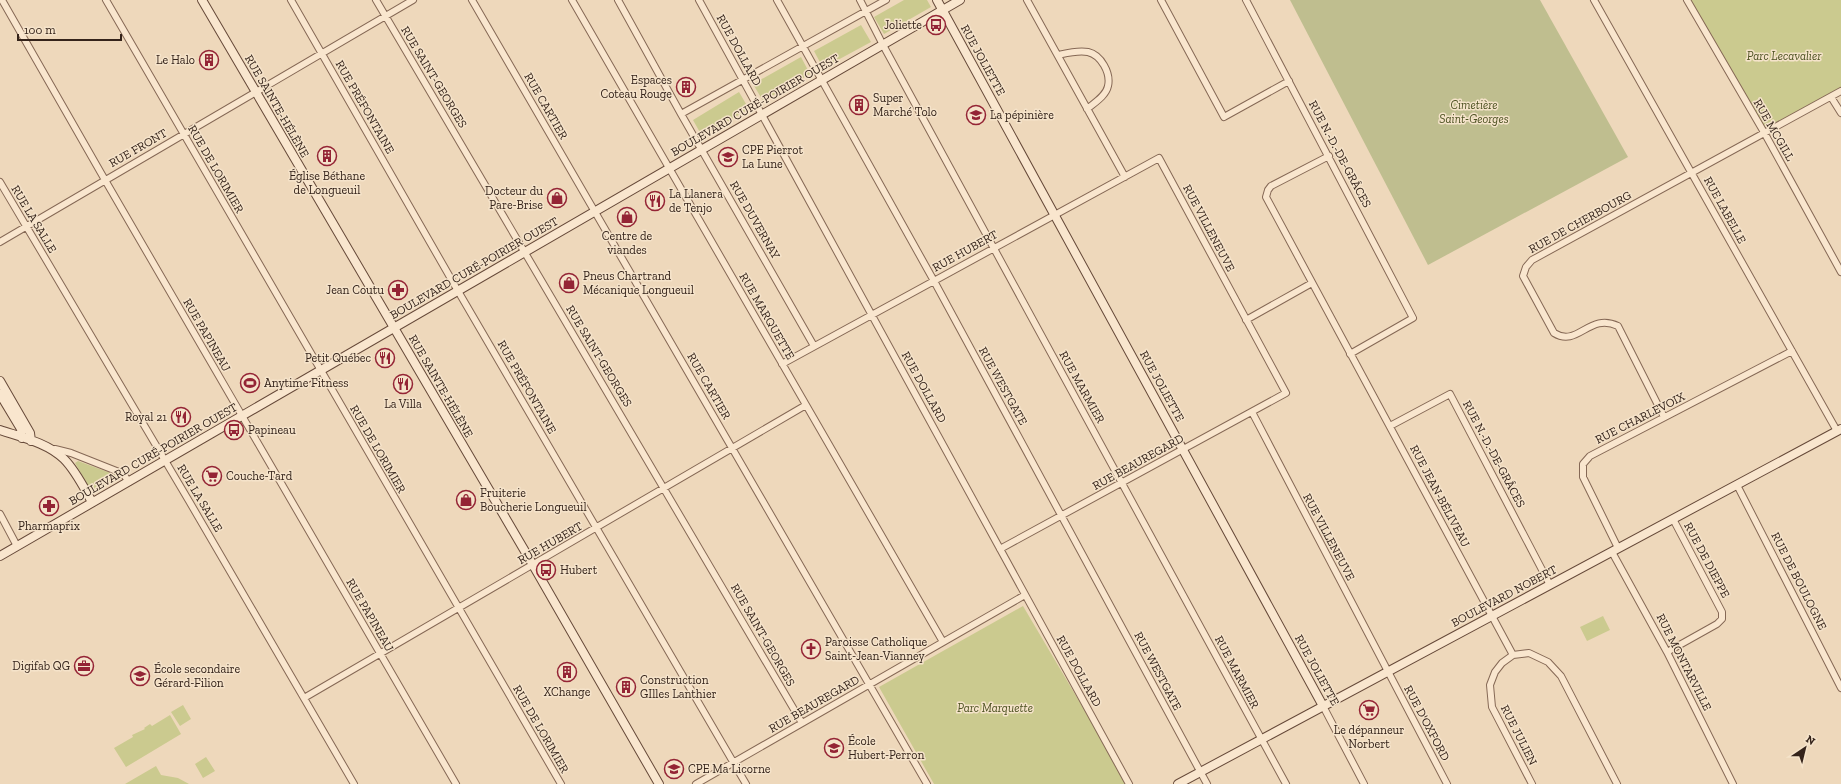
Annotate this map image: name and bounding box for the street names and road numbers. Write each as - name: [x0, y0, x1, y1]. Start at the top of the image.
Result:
- street label: RUE DOLLARD: [714, 12, 764, 88]
- street label: RUE JOLIETTE: [958, 22, 1008, 98]
- street label: RUE SAINT-GEORGES: [398, 24, 470, 130]
- street label: BOULEVARD CURÉ-POIRIER OUEST: [668, 50, 842, 159]
- street label: RUE SAINTE-HÉLÈNE: [242, 52, 313, 160]
- street label: RUE PRÉFONTAINE: [333, 57, 398, 156]
- street label: RUE CARTIER: [521, 70, 571, 142]
- street label: RUE MCGILL: [1751, 97, 1798, 164]
- street label: RUE N.-D.-DE-GRÂCES: [1306, 98, 1374, 210]
- street label: RUE DE LORIMIER: [185, 123, 247, 216]
- street label: RUE FRONT: [107, 126, 170, 170]
- street label: RUE LABELLE: [1701, 174, 1749, 246]
- street label: RUE DUVERNAY: [727, 179, 783, 262]
- street label: RUE VILLENEUVE: [1180, 182, 1238, 274]
- street label: RUE LA SALLE: [8, 183, 60, 255]
- street label: RUE DE CHERBOURG: [1526, 188, 1634, 256]
- street label: BOULEVARD CURÉ-POIRIER OUEST: [387, 213, 561, 322]
- street label: RUE HUBERT: [930, 227, 1001, 275]
- street label: RUE MARQUETTE: [737, 270, 797, 362]
- street label: RUE PAPINEAU: [180, 296, 234, 374]
- street label: RUE SAINT-GEORGES: [563, 303, 635, 409]
- street label: RUE SAINTE-HÉLÈNE: [406, 332, 477, 440]
- street label: RUE PRÉFONTAINE: [495, 337, 560, 436]
- street label: RUE WESTGATE: [976, 345, 1030, 427]
- street label: RUE MARMIER: [1056, 348, 1108, 426]
- street label: RUE JOLIETTE: [1137, 348, 1187, 424]
- street label: RUE DOLLARD: [899, 349, 949, 425]
- street label: RUE CARTIER: [684, 350, 734, 422]
- street label: RUE CHARLEVOIX: [1593, 389, 1688, 447]
- street label: RUE N.-D.-DE-GRÂCES: [1460, 398, 1528, 510]
- street label: BOULEVARD CURÉ-POIRIER OUEST: [66, 399, 240, 508]
- street label: RUE DE LORIMIER: [347, 403, 409, 496]
- street label: RUE BEAUREGARD: [1090, 431, 1186, 493]
- street label: RUE JEAN-BÉLIVEAU: [1407, 442, 1474, 550]
- street label: RUE LA SALLE: [174, 462, 226, 534]
- street label: RUE VILLENEUVE: [1300, 491, 1358, 583]
- street label: RUE HUBERT: [515, 519, 585, 567]
- street label: RUE DE DIEPPE: [1681, 520, 1733, 600]
- street label: RUE DE BOULOGNE: [1768, 530, 1830, 632]
- street label: BOULEVARD NOBERT: [1449, 562, 1560, 630]
- street label: RUE PAPINEAU: [343, 576, 397, 654]
- street label: RUE SAINT-GEORGES: [728, 581, 798, 689]
- street label: RUE MONTARVILLE: [1653, 611, 1715, 713]
- street label: RUE WESTGATE: [1131, 629, 1185, 713]
- street label: RUE JOLIETTE: [1292, 632, 1342, 708]
- street label: RUE DOLLARD: [1054, 633, 1104, 709]
- street label: RUE MARMIER: [1212, 633, 1262, 711]
- street label: RUE BEAUREGARD: [766, 672, 862, 736]
- street label: RUE DE LORIMIER: [510, 683, 572, 776]
- street label: RUE D'OXFORD: [1401, 683, 1453, 763]
- street label: RUE JULIEN: [1498, 702, 1540, 768]

